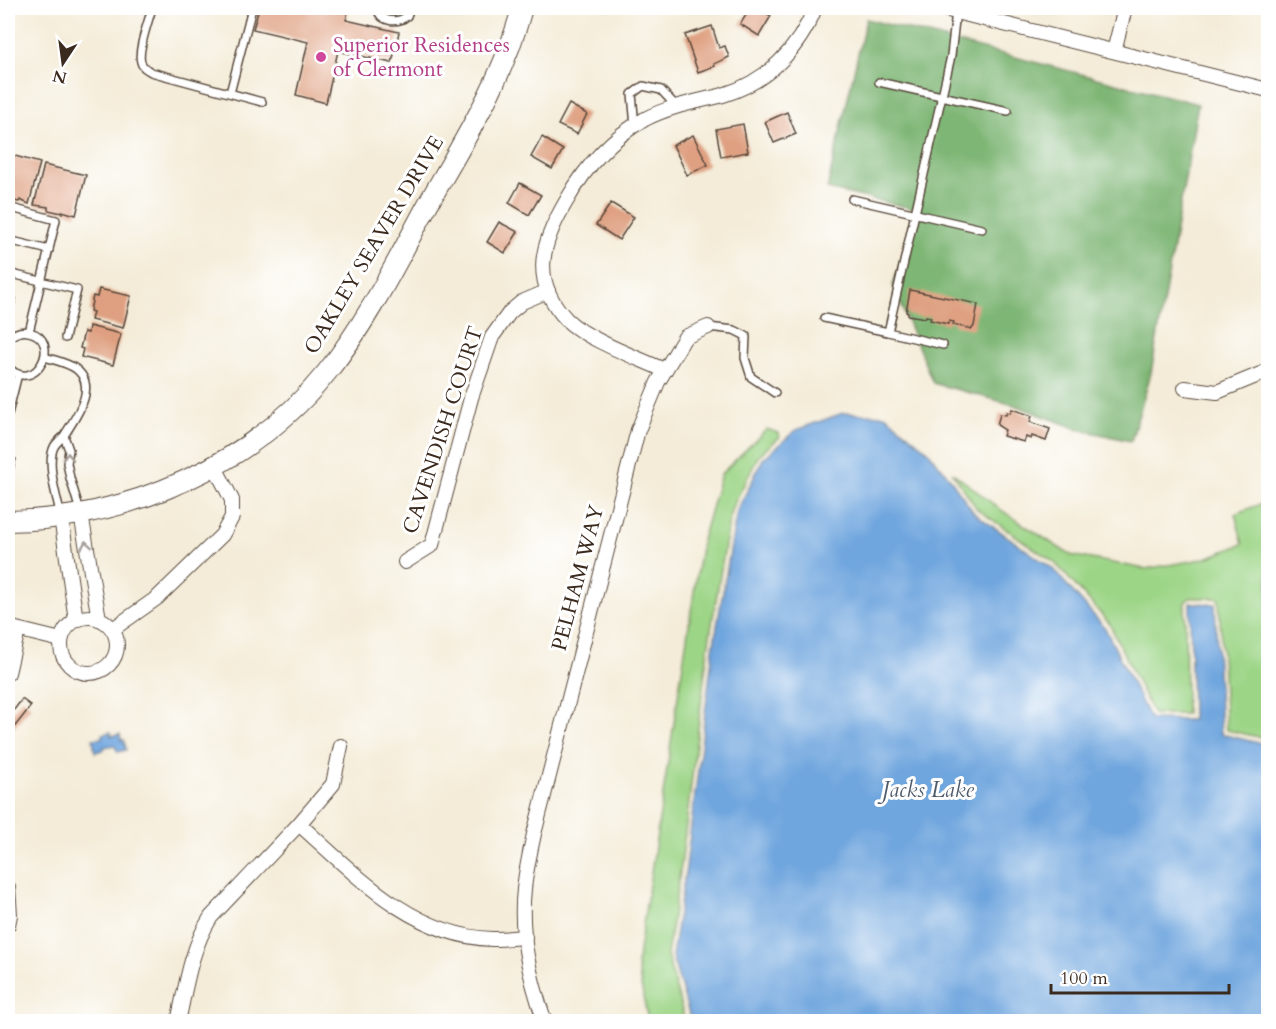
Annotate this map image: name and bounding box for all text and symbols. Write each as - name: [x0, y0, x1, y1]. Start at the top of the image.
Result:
- place label: Superior Residences of Clermont: [333, 31, 510, 84]
- north arrow: [33, 33, 93, 93]
- marker: Superior Residences of Clermont: [314, 50, 328, 64]
- text: N: [51, 64, 69, 89]
- street label: OAKLEY SEAVER DRIVE: [297, 130, 451, 360]
- street label: CAVENDISH COURT: [396, 323, 490, 537]
- one-way arrow: [62, 452, 74, 461]
- street label: PELHAM WAY: [545, 502, 611, 654]
- one-way arrow: [81, 541, 93, 550]
- water label: Jacks Lake: [877, 775, 975, 805]
- scale bar: [1051, 957, 1230, 995]
- text: 100 m: [1060, 966, 1108, 991]

